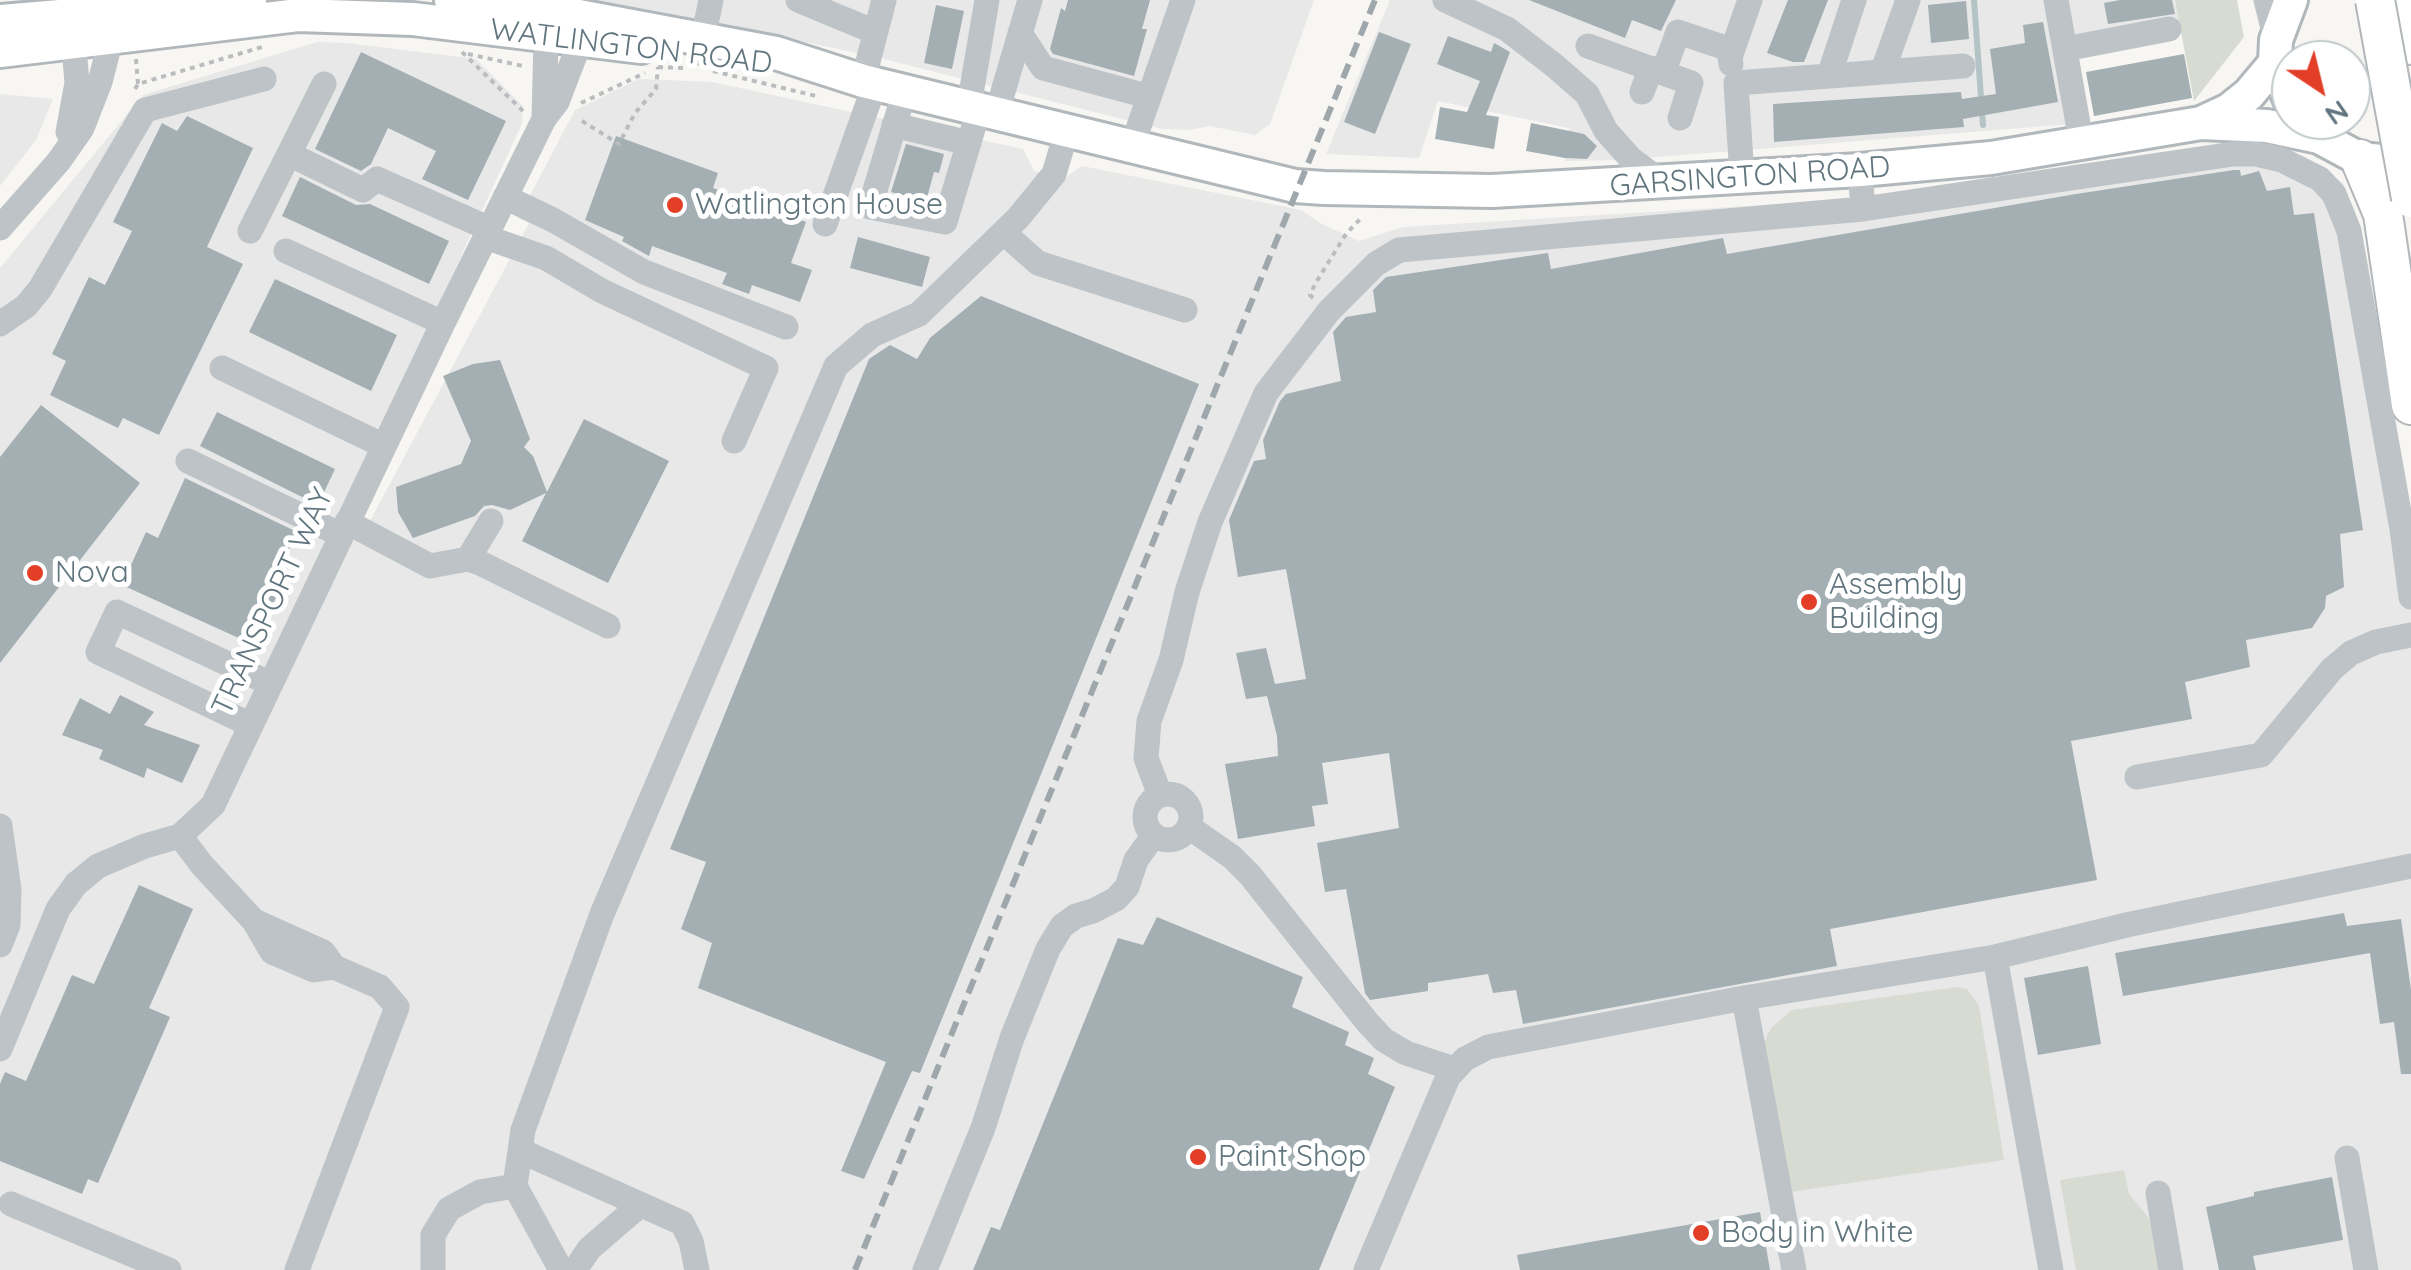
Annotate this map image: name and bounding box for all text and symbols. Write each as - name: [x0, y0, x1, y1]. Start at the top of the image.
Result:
- street label: WATLINGTON ROAD: [488, 12, 774, 82]
- north arrow: [2271, 40, 2371, 140]
- text: N: [2319, 93, 2356, 134]
- street label: GARSINGTON ROAD: [1609, 149, 1891, 205]
- place label: Watlington House: [695, 187, 943, 223]
- marker: Watlington House: [664, 194, 686, 216]
- street label: TRANSPORT WAY: [205, 483, 341, 721]
- place label: Nova: [55, 555, 129, 591]
- marker: Nova: [24, 562, 46, 584]
- place label: Assembly Building: [1829, 567, 1963, 638]
- marker: Assembly Building: [1798, 591, 1820, 613]
- place label: Paint Shop: [1218, 1139, 1366, 1175]
- marker: Paint Shop: [1187, 1146, 1209, 1168]
- place label: Body in White: [1721, 1215, 1913, 1251]
- marker: Body in White: [1690, 1222, 1712, 1244]

